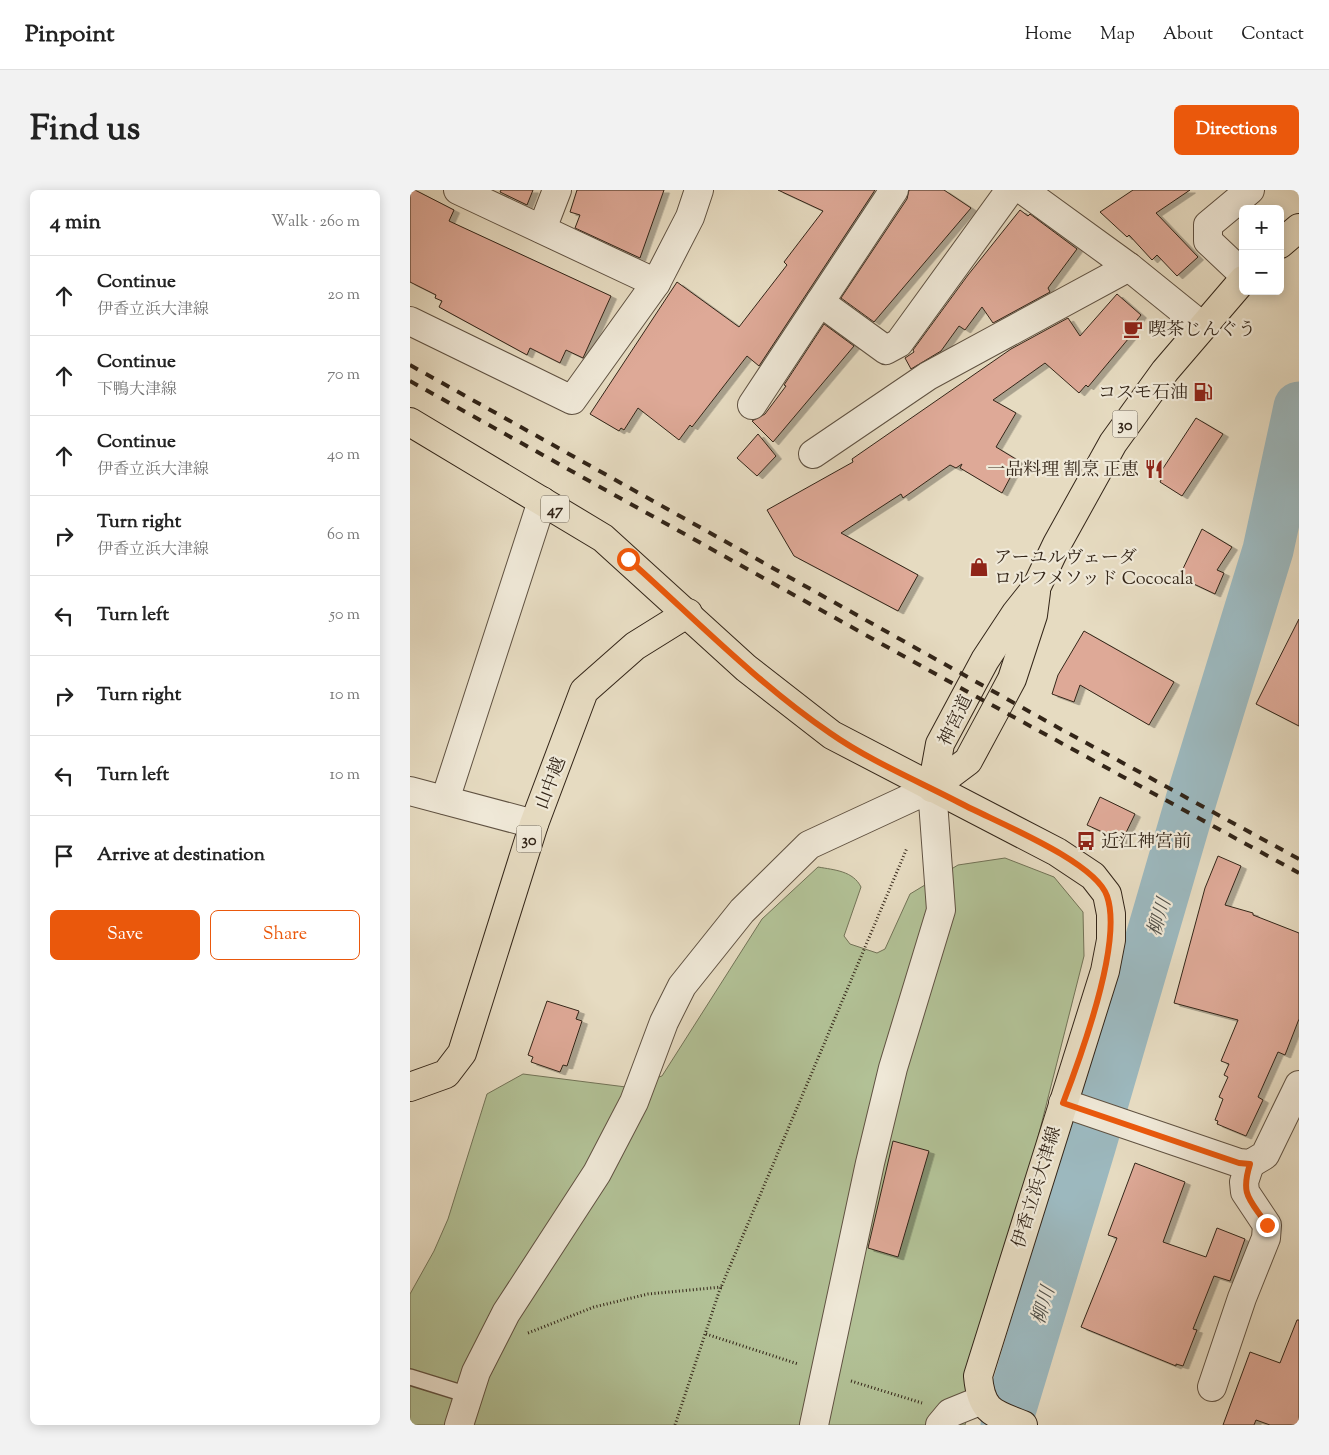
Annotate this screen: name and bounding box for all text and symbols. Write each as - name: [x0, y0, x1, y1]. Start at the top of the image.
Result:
- text: Pinpoint: [25, 18, 114, 52]
- text: Home: [1025, 22, 1072, 48]
- text: Map: [1100, 22, 1135, 48]
- text: About: [1163, 22, 1213, 48]
- text: Contact: [1241, 22, 1304, 48]
- text: Find us: [30, 105, 140, 156]
- button: Directions: [1174, 105, 1299, 155]
- map controls: [1239, 205, 1284, 295]
- button: +: [1239, 205, 1284, 250]
- text: 4 min: [50, 208, 101, 238]
- text: Walk · 260 m: [271, 211, 360, 234]
- button: −: [1239, 250, 1284, 295]
- text: Continue: [97, 269, 176, 296]
- icon: ahead: [50, 282, 78, 310]
- text: 20 m: [327, 284, 360, 307]
- text: 伊香立浜大津線: [97, 299, 209, 322]
- cafe icon: 喫茶じんぐう: [1122, 318, 1144, 340]
- place label: 喫茶じんぐう: [1148, 318, 1256, 344]
- text: Continue: [97, 349, 176, 376]
- icon: ahead: [50, 362, 78, 390]
- text: 70 m: [327, 364, 360, 387]
- text: 下鴨大津線: [97, 379, 177, 402]
- place label: コスモ石油: [1098, 381, 1188, 407]
- fuel station icon: コスモ石油: [1192, 381, 1214, 403]
- road number: 30: [1112, 410, 1138, 438]
- text: Continue: [97, 429, 176, 456]
- icon: ahead: [50, 442, 78, 470]
- text: 40 m: [327, 444, 360, 467]
- place label: 一品料理 割烹 正恵: [987, 458, 1139, 484]
- restaurant icon: 一品料理 割烹 正恵: [1143, 458, 1165, 480]
- text: 伊香立浜大津線: [97, 459, 209, 482]
- road number: 47: [541, 496, 569, 522]
- text: Turn right: [97, 509, 181, 536]
- icon: right: [50, 522, 78, 550]
- text: 60 m: [327, 524, 360, 547]
- text: 伊香立浜大津線: [97, 539, 209, 562]
- place label: アーユルヴェーダ ロルフメソッド Cococala: [994, 546, 1193, 593]
- route start: [617, 548, 640, 571]
- shop icon: アーユルヴェーダ ロルフメソッド Cococala: [968, 556, 990, 578]
- icon: left: [50, 602, 78, 630]
- text: Turn left: [97, 602, 169, 629]
- text: 50 m: [329, 604, 360, 627]
- icon: right: [50, 682, 78, 710]
- text: Turn right: [97, 682, 181, 709]
- text: 10 m: [330, 684, 360, 707]
- street label: 神宮道: [933, 691, 980, 751]
- street label: 山中越: [530, 754, 574, 814]
- icon: left: [50, 762, 78, 790]
- text: Turn left: [97, 762, 169, 789]
- text: 10 m: [330, 764, 360, 787]
- road number: 30: [516, 826, 542, 852]
- bus stop icon: 近江神宮前: [1075, 830, 1097, 852]
- place label: 近江神宮前: [1101, 830, 1191, 856]
- icon: arrive: [50, 842, 78, 870]
- text: Arrive at destination: [97, 842, 265, 869]
- water label: 柳川: [1142, 894, 1179, 940]
- button: Save: [50, 910, 200, 960]
- button: Share: [210, 910, 360, 960]
- street label: 伊香立浜大津線: [1007, 1124, 1069, 1252]
- route end: [1256, 1214, 1279, 1237]
- water label: 柳川: [1026, 1282, 1063, 1328]

